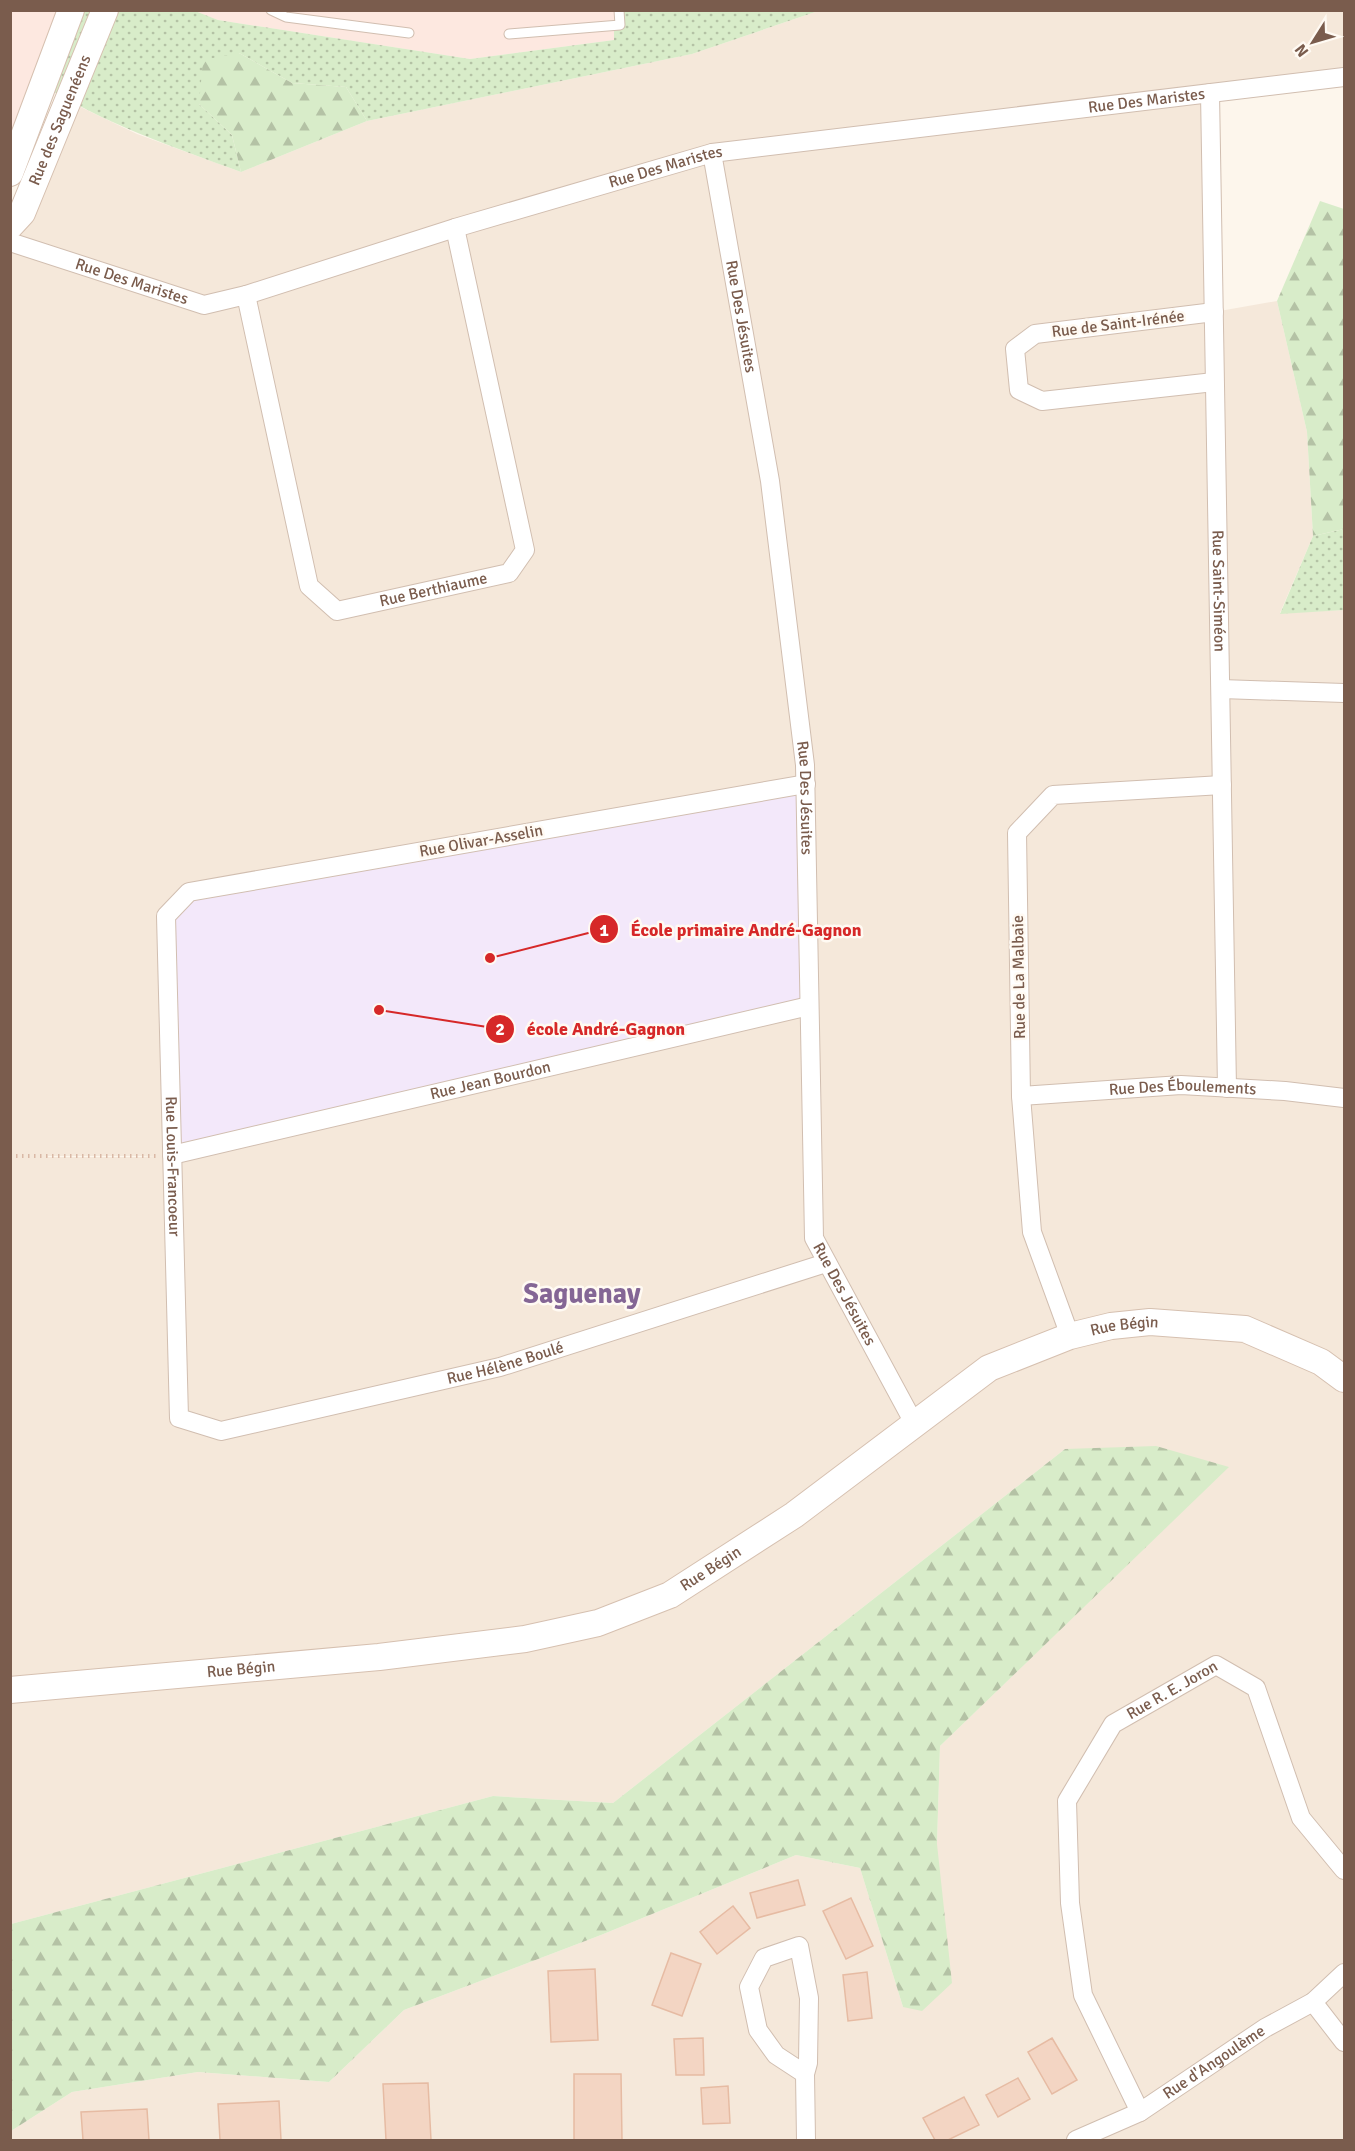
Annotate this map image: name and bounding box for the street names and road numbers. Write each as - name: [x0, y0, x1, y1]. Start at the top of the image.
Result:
- street label: Rue des Saguenéens: [24, 52, 96, 188]
- street label: Rue Des Maristes: [1087, 84, 1206, 118]
- street label: Rue Des Maristes: [606, 142, 724, 193]
- street label: Rue Des Maristes: [73, 254, 191, 309]
- street label: Rue Des Jésuites: [721, 259, 761, 374]
- street label: Rue de Saint-Irénée: [1050, 306, 1186, 342]
- street label: Rue Saint-Siméon: [1207, 530, 1230, 652]
- street label: Rue Berthiaume: [378, 568, 489, 611]
- street label: Rue Des Jésuites: [792, 740, 817, 855]
- street label: Rue Olivar-Asselin: [418, 820, 544, 862]
- street label: Rue de La Malbaie: [1008, 915, 1030, 1039]
- street label: Rue Jean Bourdon: [428, 1057, 553, 1104]
- street label: Rue Des Éboulements: [1108, 1075, 1257, 1100]
- street label: Rue Louis-Francoeur: [161, 1096, 184, 1237]
- street label: Rue Des Jésuites: [808, 1239, 880, 1349]
- street label: Rue Bégin: [1088, 1312, 1159, 1341]
- street label: Rue Hélène Boulé: [445, 1337, 566, 1389]
- street label: Rue Bégin: [676, 1542, 745, 1596]
- street label: Rue Bégin: [206, 1656, 276, 1682]
- street label: Rue R. E. Joron: [1123, 1656, 1221, 1724]
- street label: Rue d'Angoulème: [1159, 2021, 1269, 2104]

